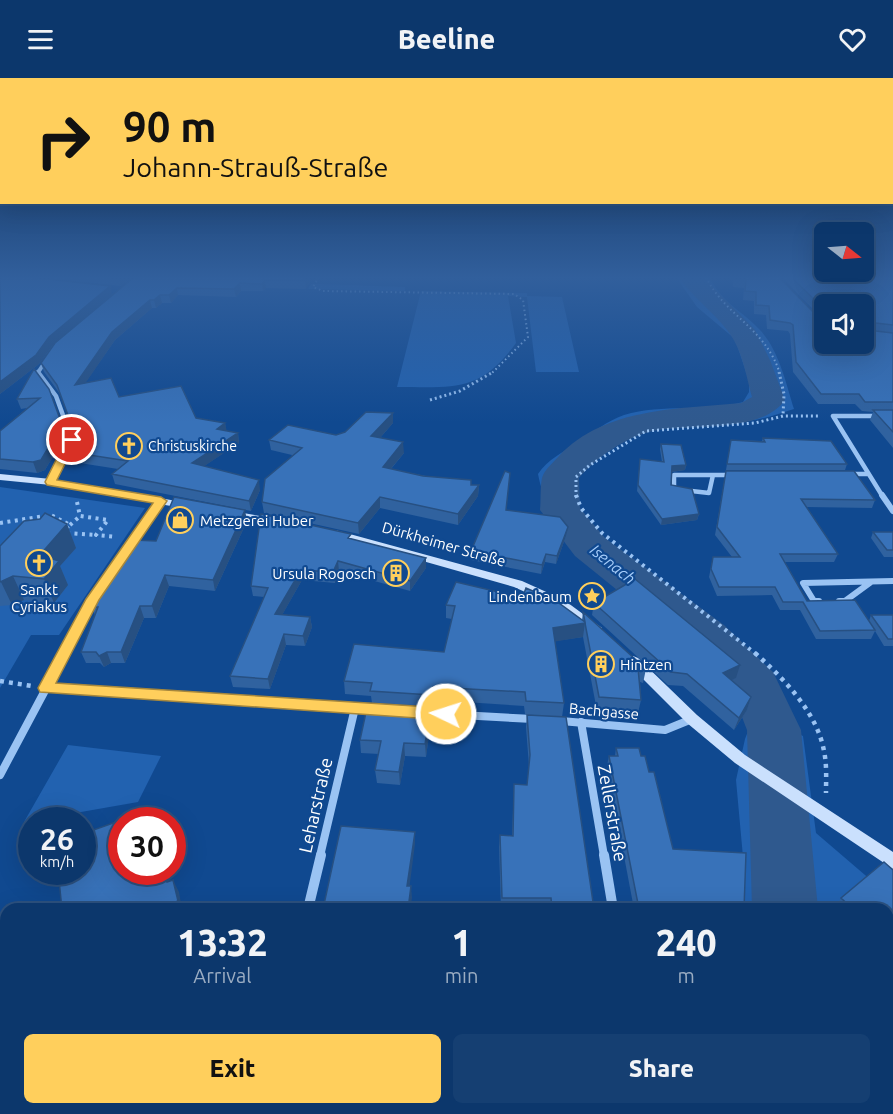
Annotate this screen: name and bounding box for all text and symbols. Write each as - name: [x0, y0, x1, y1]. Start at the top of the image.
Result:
- icon: menu: [24, 23, 57, 56]
- icon: heart: [836, 23, 869, 56]
- text: Beeline: [398, 24, 495, 54]
- icon: right: [24, 102, 102, 180]
- text: 90 m: [123, 103, 217, 150]
- text: Johann-Strauß-Straße: [123, 152, 388, 182]
- north arrow: [814, 222, 874, 282]
- map controls: [814, 222, 874, 354]
- button: sound: [814, 294, 874, 354]
- pin: [46, 414, 97, 465]
- icon: arrive: [55, 423, 88, 456]
- church icon: Christuskirche: [114, 431, 144, 461]
- place label: Christuskirche: [148, 438, 237, 454]
- shop icon: Metzgerei Huber: [165, 505, 195, 535]
- place label: Metzgerei Huber: [200, 512, 314, 529]
- street label: Dürkheimer Straße: [380, 518, 508, 570]
- water label: Isenach: [587, 540, 639, 588]
- church icon: Sankt Cyriakus: [24, 548, 54, 578]
- building icon: Ursula Rogosch: [381, 558, 411, 588]
- place label: Ursula Rogosch: [272, 565, 376, 582]
- place label: Sankt Cyriakus: [11, 581, 67, 615]
- place icon: Lindenbaum: [577, 581, 607, 611]
- place label: Lindenbaum: [489, 588, 572, 605]
- building icon: Hintzen: [586, 649, 616, 679]
- place label: Hintzen: [620, 656, 672, 673]
- position arrow: [414, 682, 478, 746]
- street label: Bachgasse: [568, 699, 640, 723]
- street label: Leharstraße: [294, 755, 336, 855]
- street label: Zellerstraße: [595, 763, 631, 863]
- speed limit sign: 30: [108, 807, 186, 885]
- text: 26: [40, 822, 74, 856]
- text: km/h: [40, 853, 74, 870]
- text: 13:32: [177, 922, 267, 963]
- text: 1: [451, 922, 472, 963]
- text: 240: [656, 922, 717, 963]
- text: Arrival: [193, 964, 252, 987]
- text: min: [445, 964, 478, 987]
- text: m: [678, 964, 695, 987]
- button: Exit: [24, 1034, 441, 1103]
- button: Share: [453, 1034, 870, 1103]

